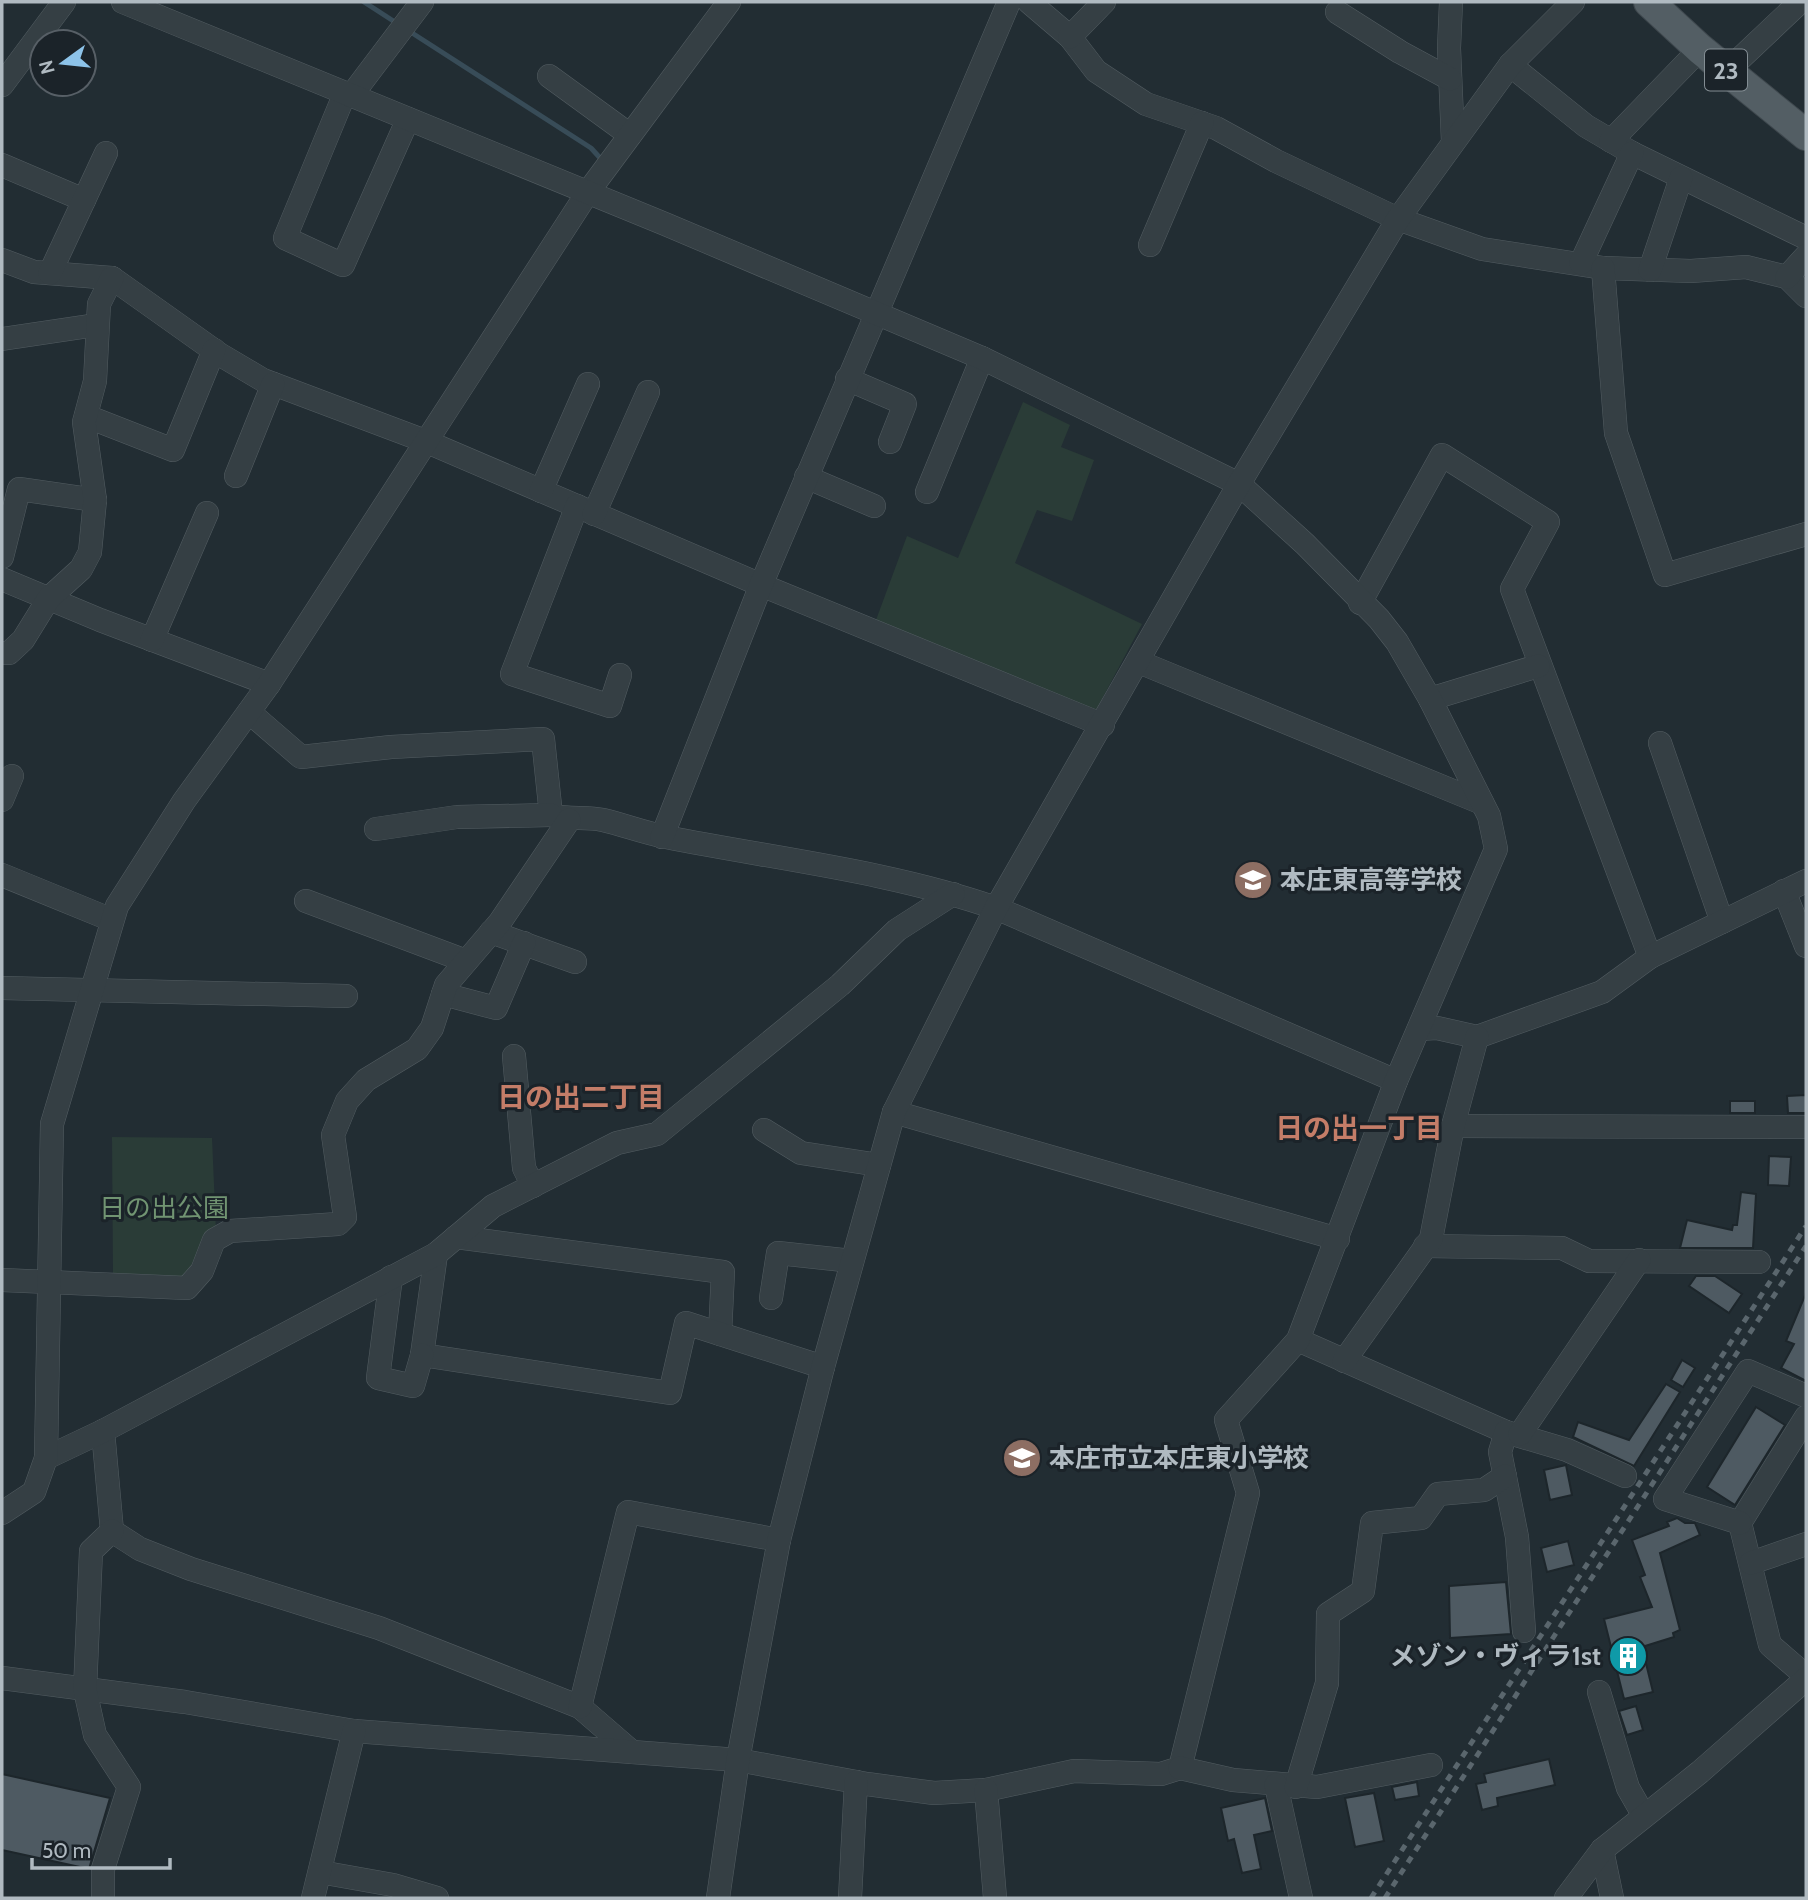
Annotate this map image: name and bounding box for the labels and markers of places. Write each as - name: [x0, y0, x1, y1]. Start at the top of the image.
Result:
- school or university icon: 本庄東高等学校: [1232, 859, 1274, 901]
- place label: 本庄東高等学校: [1280, 864, 1462, 896]
- school or university icon: 本庄市立本庄東小学校: [1001, 1437, 1043, 1479]
- place label: 本庄市立本庄東小学校: [1049, 1442, 1309, 1474]
- building icon: メゾン・ヴィラ1st: [1607, 1635, 1649, 1677]
- place label: メゾン・ヴィラ1st: [1389, 1640, 1601, 1672]

